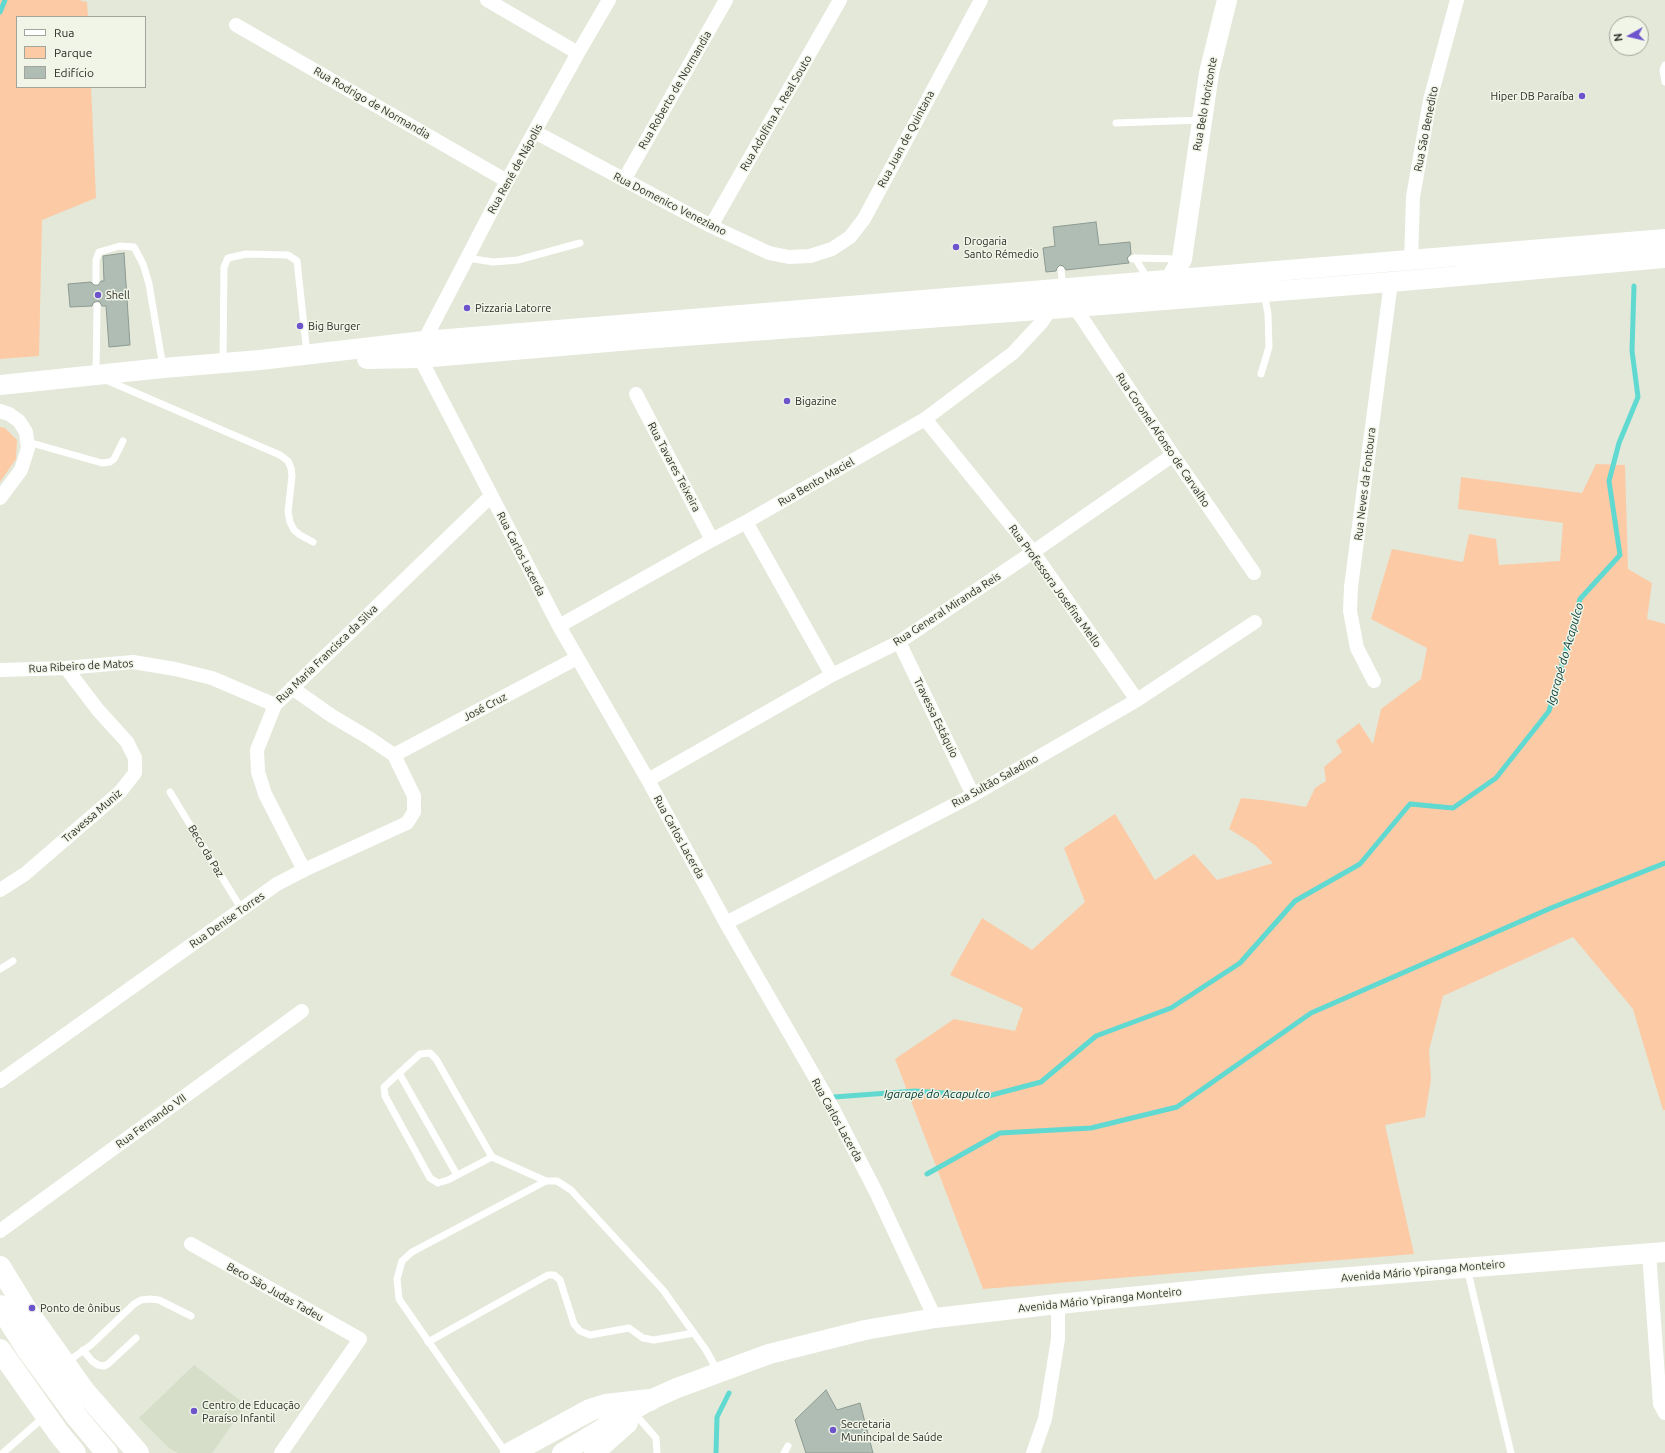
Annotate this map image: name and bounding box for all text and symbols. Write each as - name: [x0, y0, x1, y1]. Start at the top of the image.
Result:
- legend: [16, 16, 146, 88]
- north arrow: [1609, 16, 1649, 56]
- text: Rua: [54, 26, 75, 39]
- street label: Rua Roberto de Normandia: [636, 29, 714, 151]
- text: N: [1612, 33, 1625, 42]
- text: Parque: [54, 46, 92, 59]
- street label: Rua Adolfina A. Real Souto: [737, 53, 815, 173]
- street label: Rua Belo Horizonte: [1190, 56, 1220, 152]
- street label: Rua Rodrigo de Normandia: [311, 64, 433, 142]
- text: Edifício: [54, 66, 94, 79]
- street label: Rua São Benedito: [1411, 85, 1441, 173]
- street label: Rua Juan de Quintana: [875, 88, 937, 190]
- place label: Hiper DB Paraíba: [1490, 89, 1574, 103]
- marker: Hiper DB Paraíba: [1577, 91, 1587, 101]
- street label: Rua René de Nápolis: [485, 122, 545, 216]
- street label: Rua Domenico Veneziano: [611, 170, 729, 238]
- place label: Drogaria Santo Rémedio: [964, 234, 1039, 260]
- marker: Drogaria Santo Rémedio: [951, 242, 961, 252]
- place label: Shell: [106, 288, 130, 302]
- marker: Shell: [93, 290, 103, 300]
- place label: Pizzaria Latorre: [475, 301, 551, 315]
- marker: Pizzaria Latorre: [462, 303, 472, 313]
- place label: Big Burger: [308, 319, 360, 333]
- marker: Big Burger: [295, 321, 305, 331]
- street label: Rua Coronel Afonso de Carvalho: [1113, 370, 1213, 510]
- place label: Bigazine: [795, 394, 837, 408]
- marker: Bigazine: [782, 396, 792, 406]
- street label: Rua Tavares Teixeira: [645, 420, 703, 514]
- street label: Rua Neves da Fontoura: [1352, 427, 1378, 541]
- street label: Rua Bento Maciel: [776, 455, 856, 509]
- street label: Rua Carlos Lacerda: [494, 510, 548, 598]
- street label: Rua Professora Josefina Mello: [1006, 522, 1104, 650]
- street label: Rua General Miranda Reis: [891, 569, 1003, 649]
- water label: Igarapé do Acapulco: [1543, 601, 1587, 707]
- street label: Rua Maria Francisca da Silva: [274, 602, 380, 706]
- street label: Rua Ribeiro de Matos: [28, 657, 134, 675]
- street label: Travessa Estáquio: [911, 676, 961, 760]
- street label: José Cruz: [461, 690, 509, 724]
- street label: Rua Sultão Saladino: [949, 752, 1041, 810]
- street label: Travessa Muniz: [60, 787, 124, 845]
- street label: Rua Carlos Lacerda: [651, 793, 707, 881]
- street label: Beco da Paz: [185, 822, 227, 880]
- street label: Rua Denise Torres: [187, 889, 267, 951]
- street label: Rua Carlos Lacerda: [809, 1076, 865, 1164]
- water label: Igarapé do Acapulco: [884, 1087, 990, 1101]
- street label: Rua Fernando VII: [113, 1091, 189, 1151]
- street label: Avenida Mário Ypiranga Monteiro: [1340, 1257, 1506, 1285]
- street label: Beco São Judas Tadeu: [224, 1260, 326, 1324]
- street label: Avenida Mário Ypiranga Monteiro: [1017, 1285, 1183, 1315]
- place label: Ponto de ônibus: [40, 1301, 120, 1315]
- marker: Ponto de ônibus: [27, 1303, 37, 1313]
- place label: Centro de Educação Paraíso Infantil: [202, 1398, 300, 1424]
- marker: Centro de Educação Paraíso Infantil: [189, 1406, 199, 1416]
- place label: Secretaria Munincipal de Saúde: [841, 1417, 943, 1443]
- marker: Secretaria Munincipal de Saúde: [828, 1425, 838, 1435]

